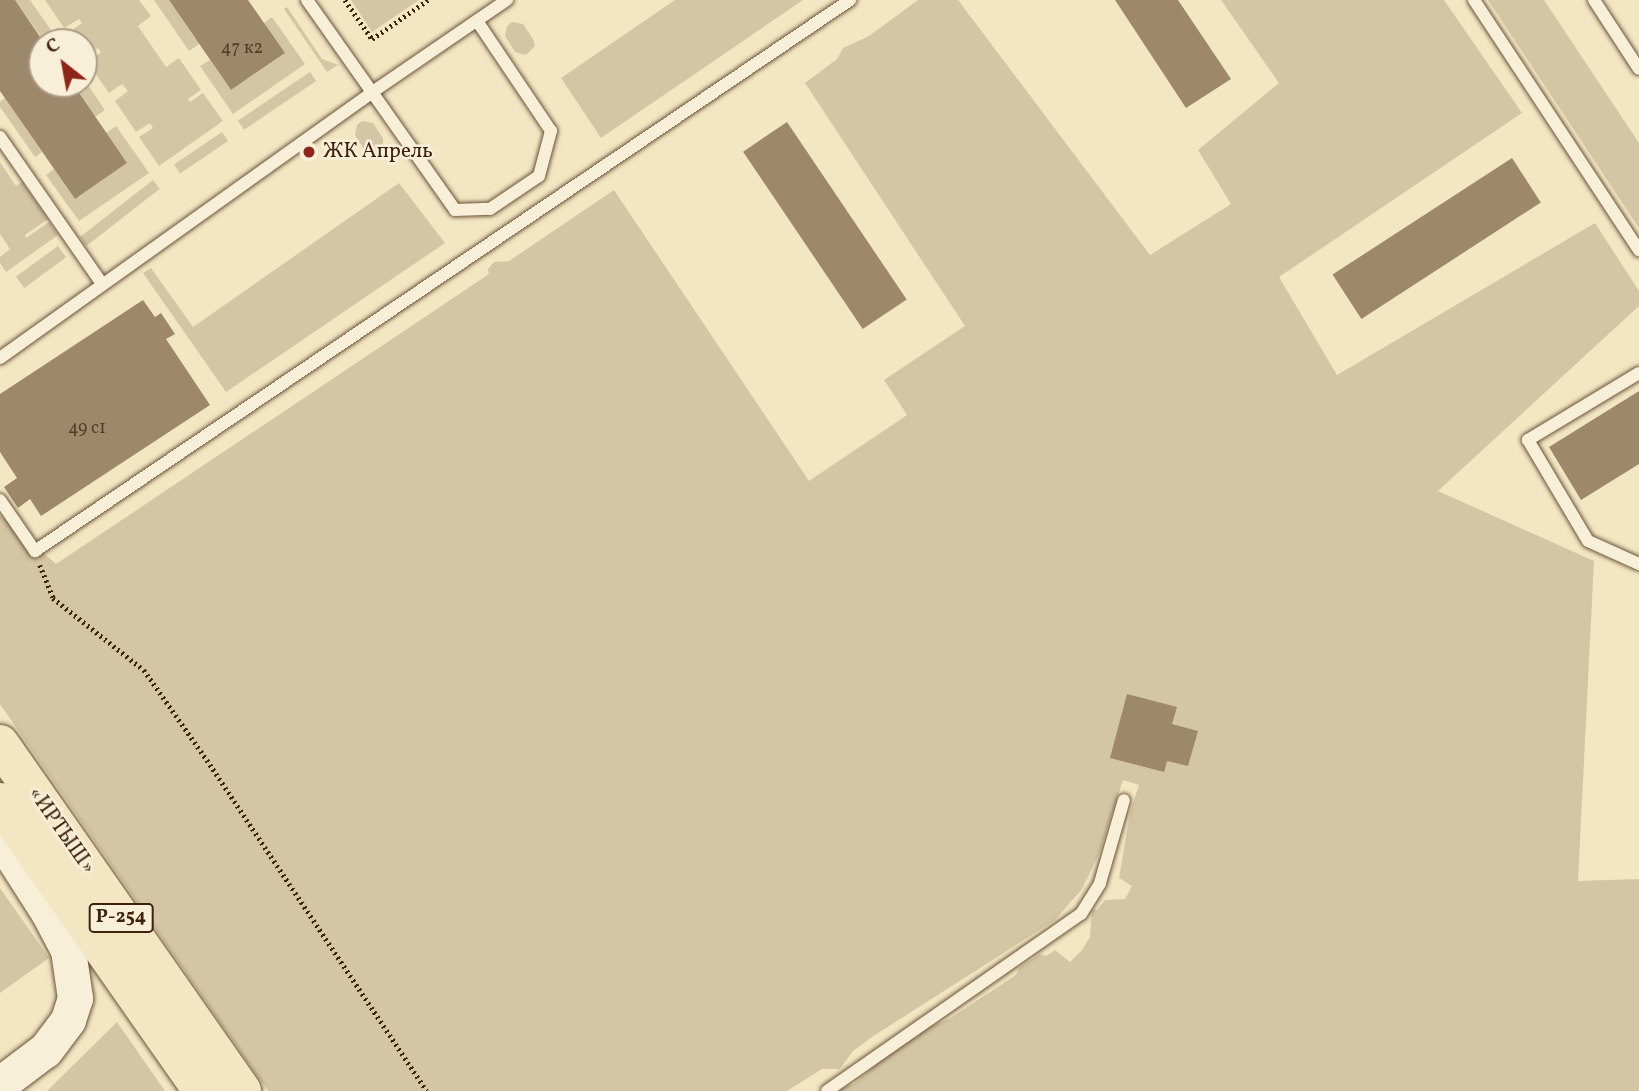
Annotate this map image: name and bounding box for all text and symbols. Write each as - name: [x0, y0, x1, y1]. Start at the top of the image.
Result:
- north arrow: [28, 28, 98, 98]
- text: С: [41, 32, 65, 61]
- house number: 47 к2: [221, 38, 263, 60]
- place label: ЖК Апрель: [323, 139, 433, 165]
- marker: ЖК Апрель: [301, 144, 317, 160]
- house number: 49 с1: [68, 418, 106, 440]
- street label: «ИРТЫШ»: [22, 783, 100, 879]
- road number: Р-254: [88, 902, 154, 934]

